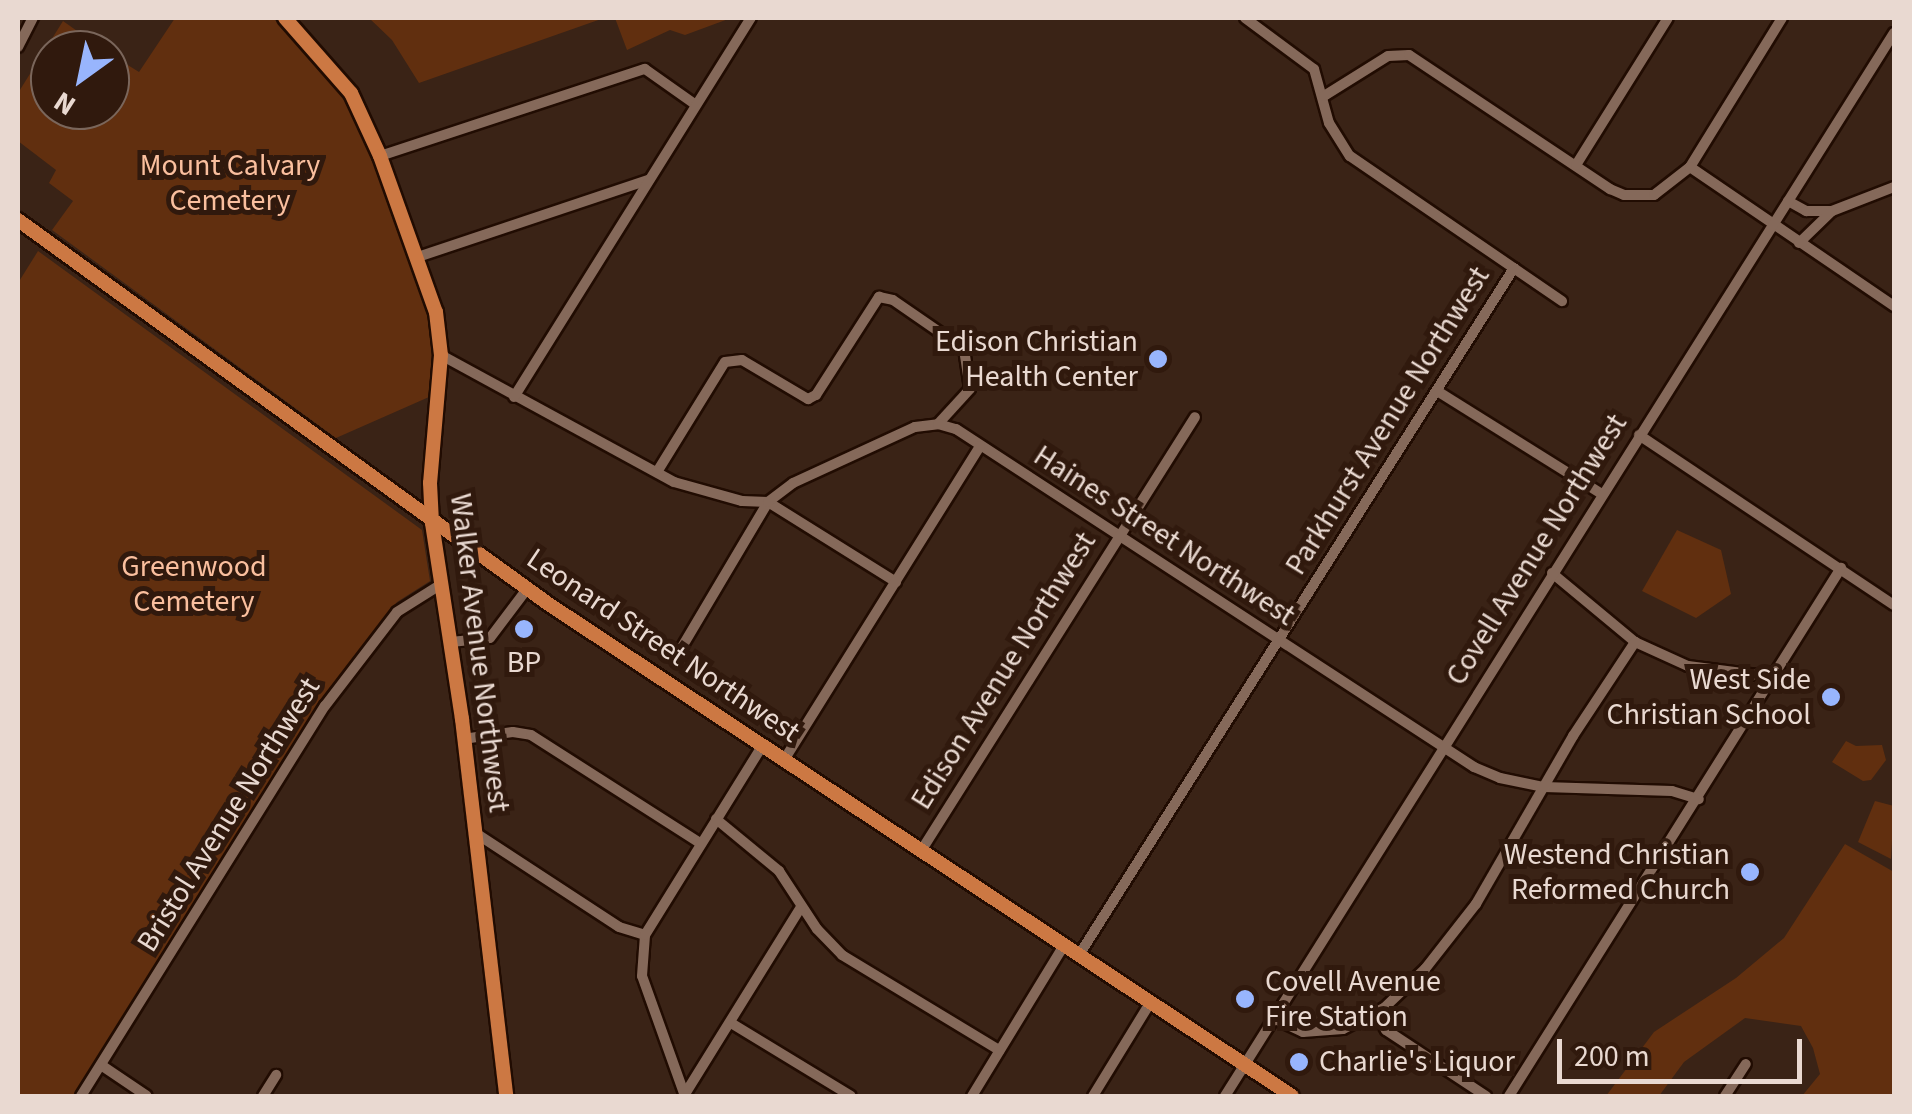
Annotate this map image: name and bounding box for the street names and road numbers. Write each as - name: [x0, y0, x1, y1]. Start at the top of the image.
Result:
- street label: Parkhurst Avenue Northwest: [1278, 260, 1498, 582]
- street label: Covell Avenue Northwest: [1439, 408, 1635, 692]
- street label: Haines Street Northwest: [1027, 438, 1301, 634]
- street label: Walker Avenue Northwest: [442, 492, 516, 814]
- street label: Edison Avenue Northwest: [904, 526, 1104, 816]
- street label: Leonard Street Northwest: [520, 541, 806, 751]
- street label: Bristol Avenue Northwest: [130, 671, 328, 959]

